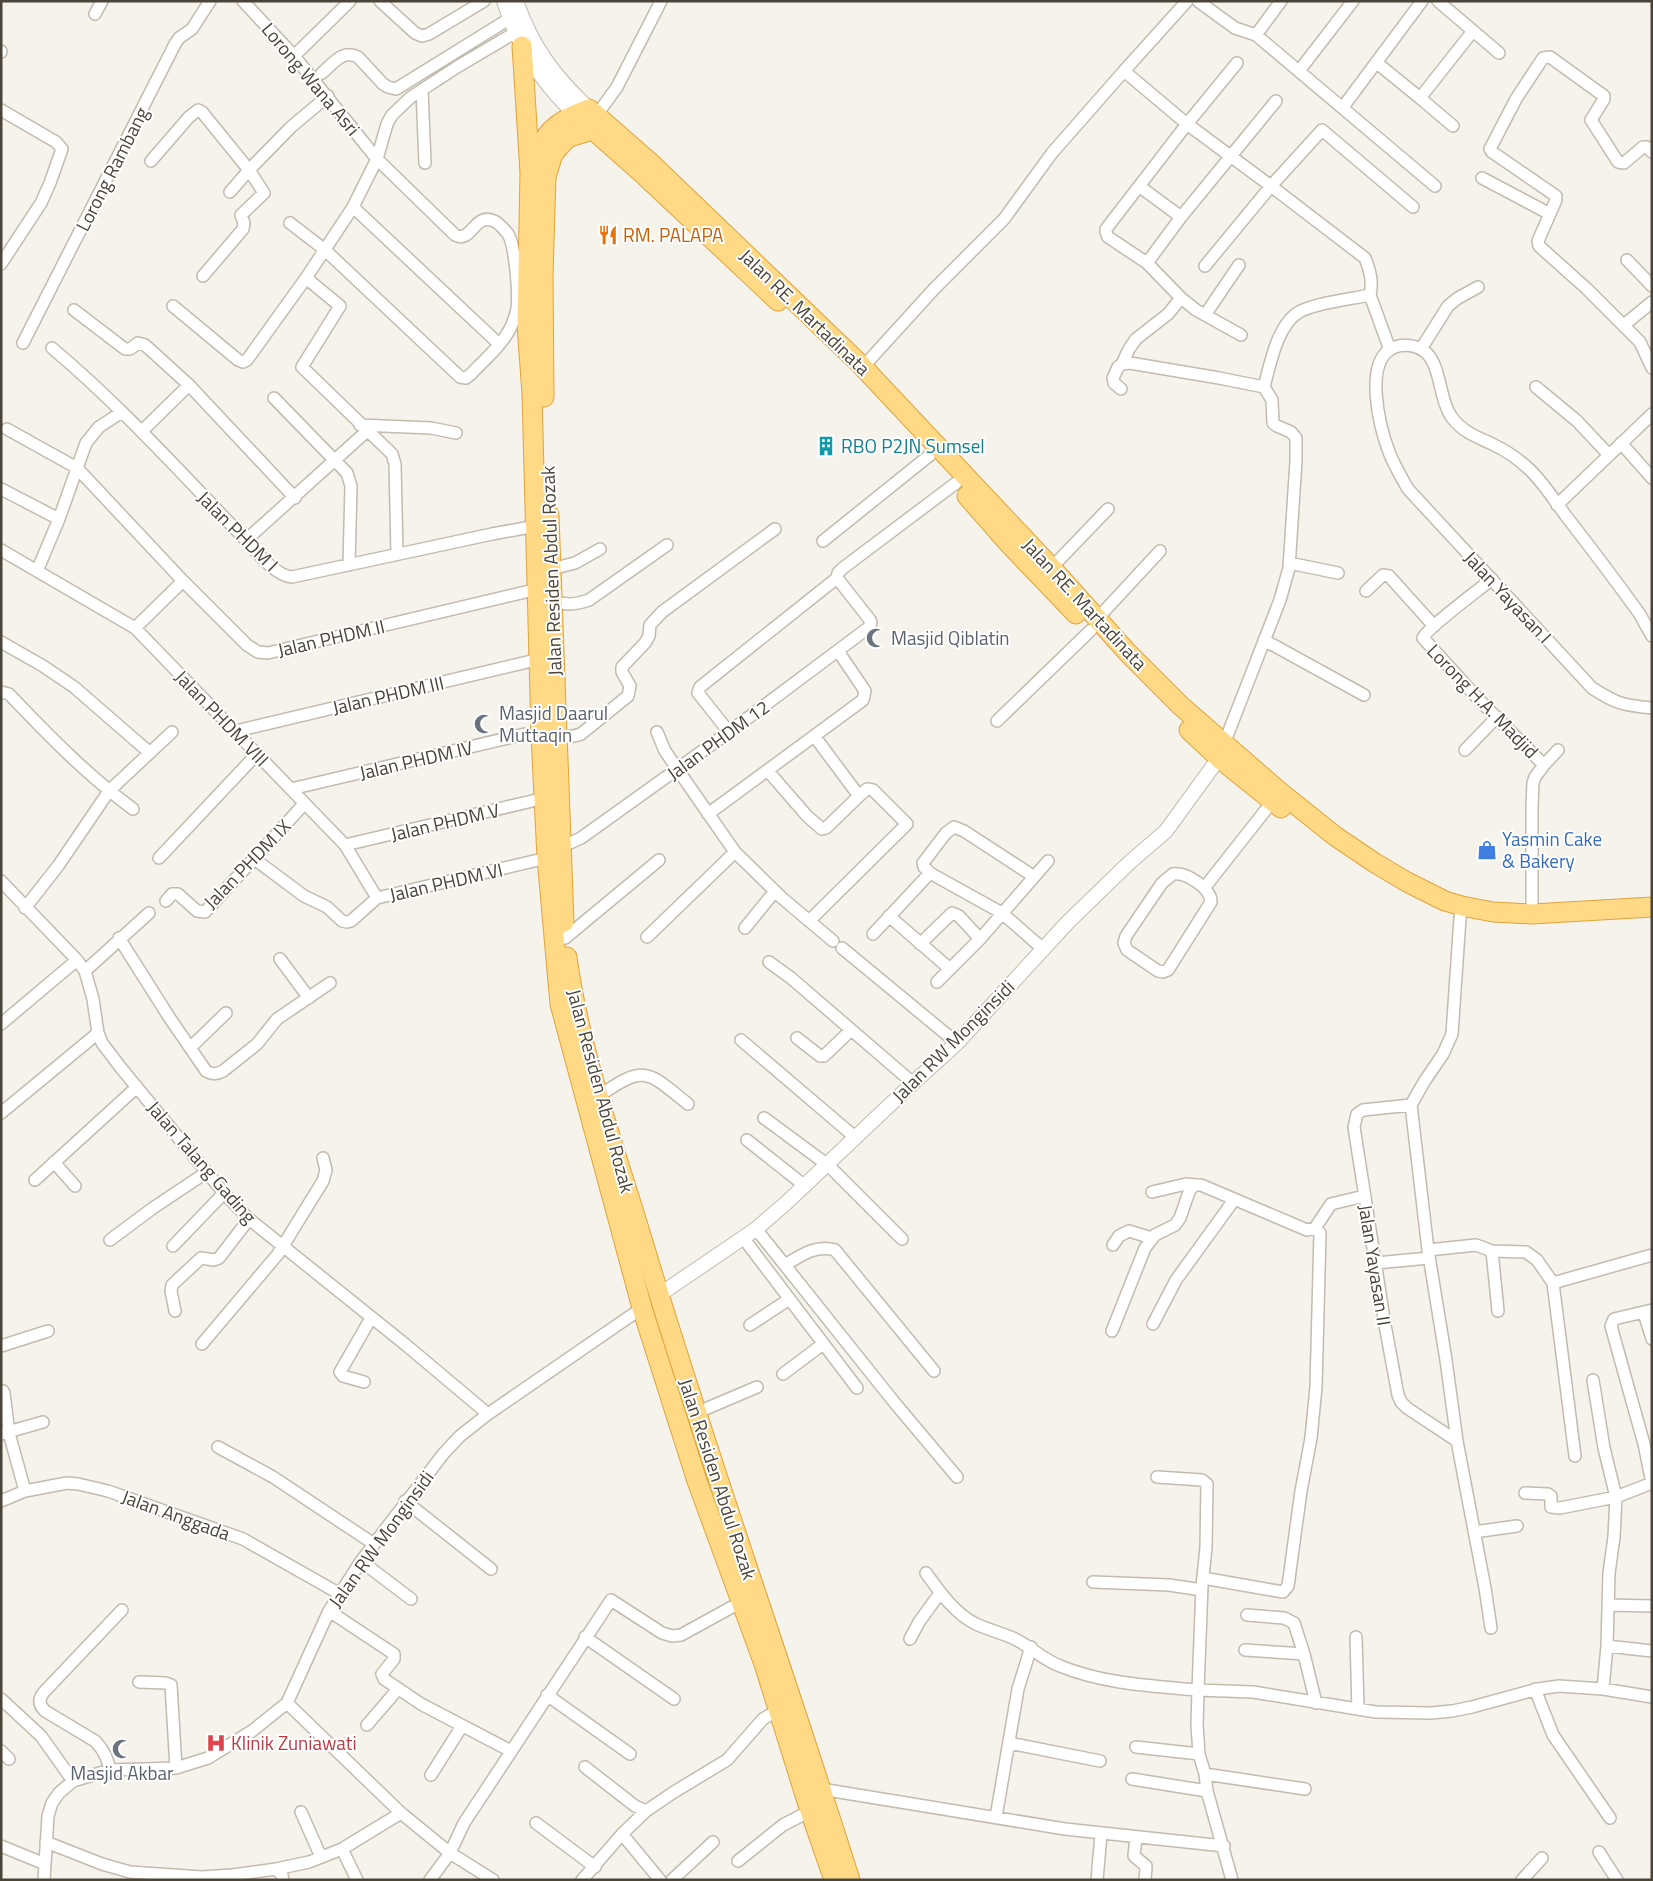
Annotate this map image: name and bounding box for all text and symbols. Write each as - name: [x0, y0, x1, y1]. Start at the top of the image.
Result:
- street label: Lorong Wana Asri: [255, 16, 368, 142]
- street label: Lorong Rambang: [68, 101, 155, 236]
- place label: RM. PALAPA: [623, 220, 723, 249]
- restaurant icon: RM. PALAPA: [597, 224, 619, 246]
- street label: Jalan RE. Martadinata: [733, 241, 878, 382]
- place label: RBO P2JN Sumsel: [841, 431, 985, 460]
- building icon: RBO P2JN Sumsel: [815, 435, 837, 457]
- street label: Jalan Residen Abdul Rozak: [532, 465, 569, 677]
- street label: Jalan PHDM I: [191, 483, 286, 578]
- street label: Jalan RE. Martadinata: [1016, 531, 1155, 677]
- street label: Jalan Yayasan I: [1458, 544, 1559, 650]
- street label: Jalan PHDM II: [274, 611, 387, 664]
- place label: Masjid Qiblatin: [891, 623, 1010, 652]
- mosque icon: Masjid Qiblatin: [865, 627, 887, 649]
- street label: Lorong H.A. Madjid: [1421, 637, 1546, 765]
- street label: Jalan PHDM VIII: [169, 663, 276, 773]
- street label: Jalan PHDM III: [329, 668, 447, 721]
- street label: Jalan PHDM 12: [660, 692, 775, 787]
- place label: Masjid Daarul Muttaqin: [499, 698, 608, 749]
- mosque icon: Masjid Daarul Muttaqin: [473, 713, 495, 735]
- street label: Jalan PHDM IV: [356, 732, 475, 787]
- street label: Jalan PHDM V: [388, 795, 502, 848]
- street label: Jalan PHDM IX: [196, 812, 297, 915]
- place label: Yasmin Cake & Bakery: [1502, 824, 1602, 875]
- shop icon: Yasmin Cake & Bakery: [1476, 839, 1498, 861]
- street label: Jalan PHDM VI: [386, 854, 505, 909]
- street label: Jalan RW Monginsidi: [885, 973, 1021, 1109]
- street label: Jalan Residen Abdul Rozak: [560, 986, 643, 1196]
- street label: Jalan Talang Gading: [141, 1094, 264, 1230]
- street label: Jalan Yayasan II: [1352, 1202, 1399, 1328]
- street label: Jalan Residen Abdul Rozak: [672, 1374, 765, 1583]
- street label: Jalan RW Monginsidi: [321, 1464, 440, 1613]
- street label: Jalan Anggada: [118, 1482, 235, 1548]
- place label: Klinik Zuniawati: [231, 1728, 357, 1757]
- hospital icon: Klinik Zuniawati: [205, 1732, 227, 1754]
- mosque icon: Masjid Akbar: [111, 1738, 133, 1760]
- place label: Masjid Akbar: [70, 1758, 174, 1787]

